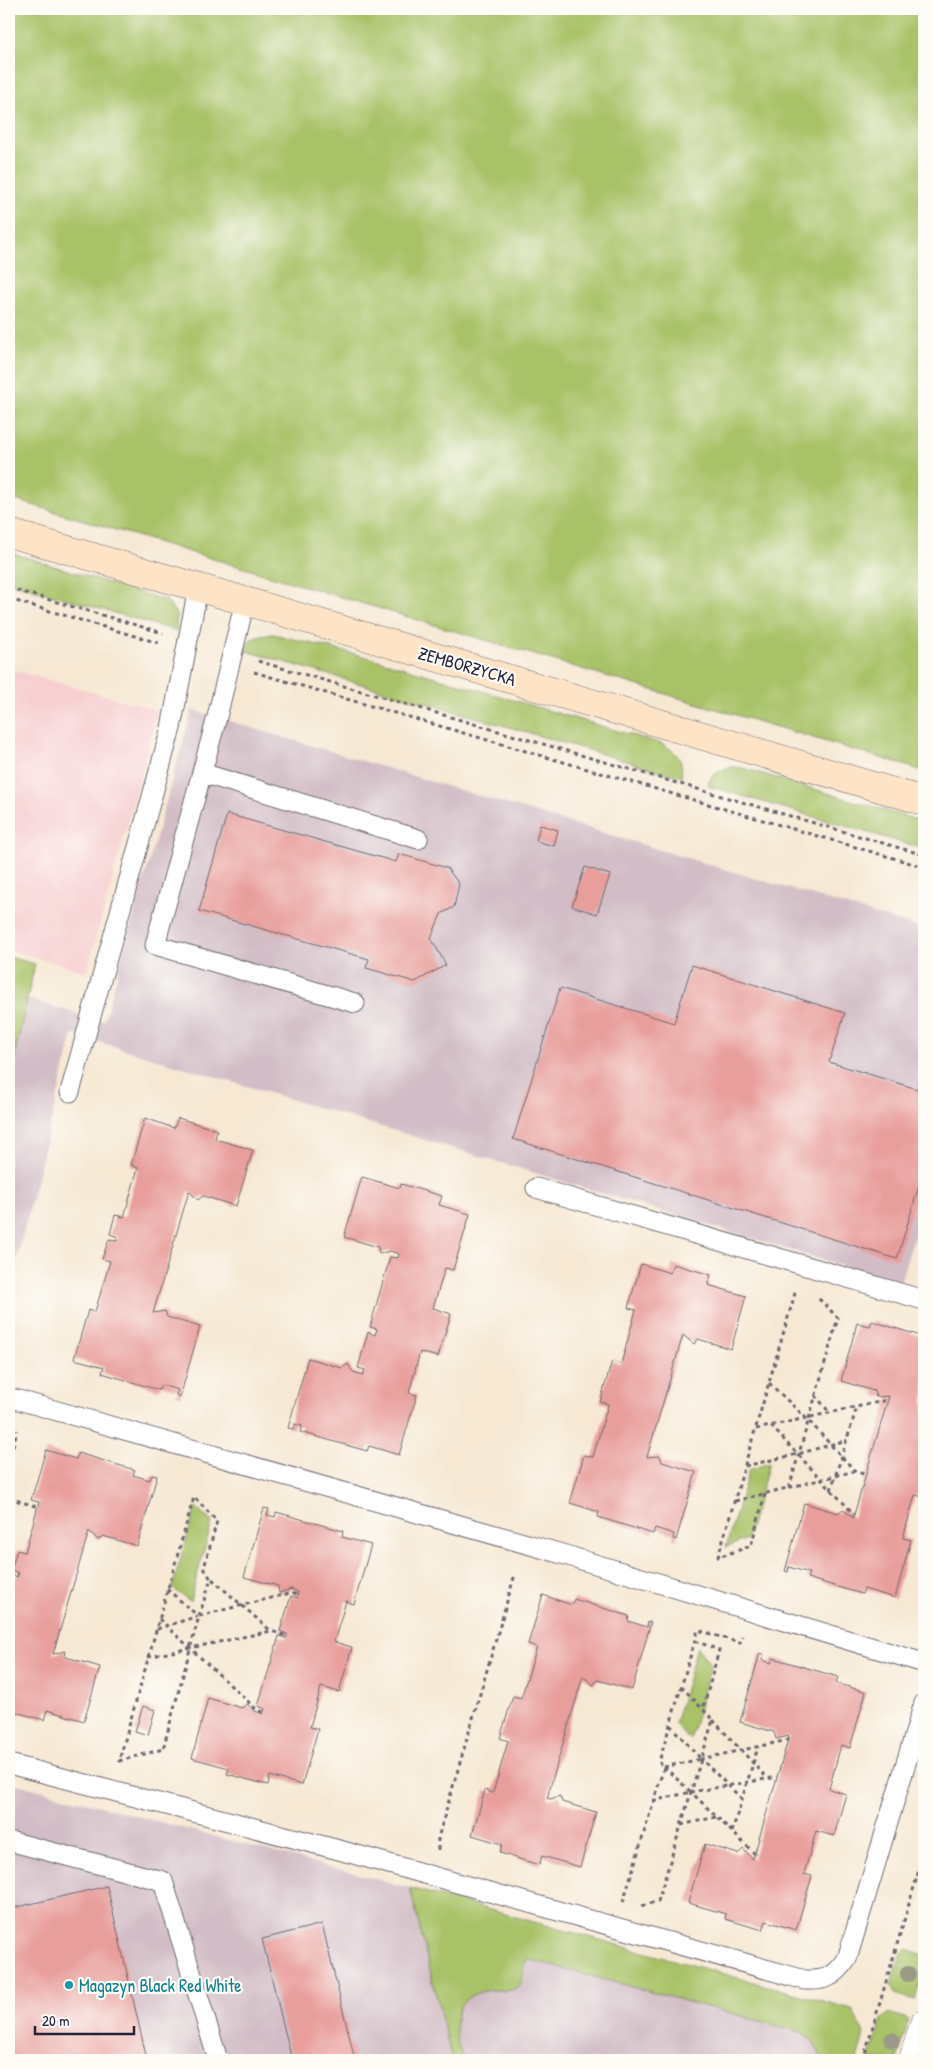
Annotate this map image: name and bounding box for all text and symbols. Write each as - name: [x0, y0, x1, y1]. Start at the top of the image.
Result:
- street label: ZEMBORZYCKA: [415, 640, 519, 692]
- place label: Magazyn Black Red White: [79, 1973, 242, 1998]
- marker: Magazyn Black Red White: [63, 1979, 75, 1991]
- scale bar: [35, 2004, 134, 2036]
- text: 20 m: [42, 2010, 69, 2031]

